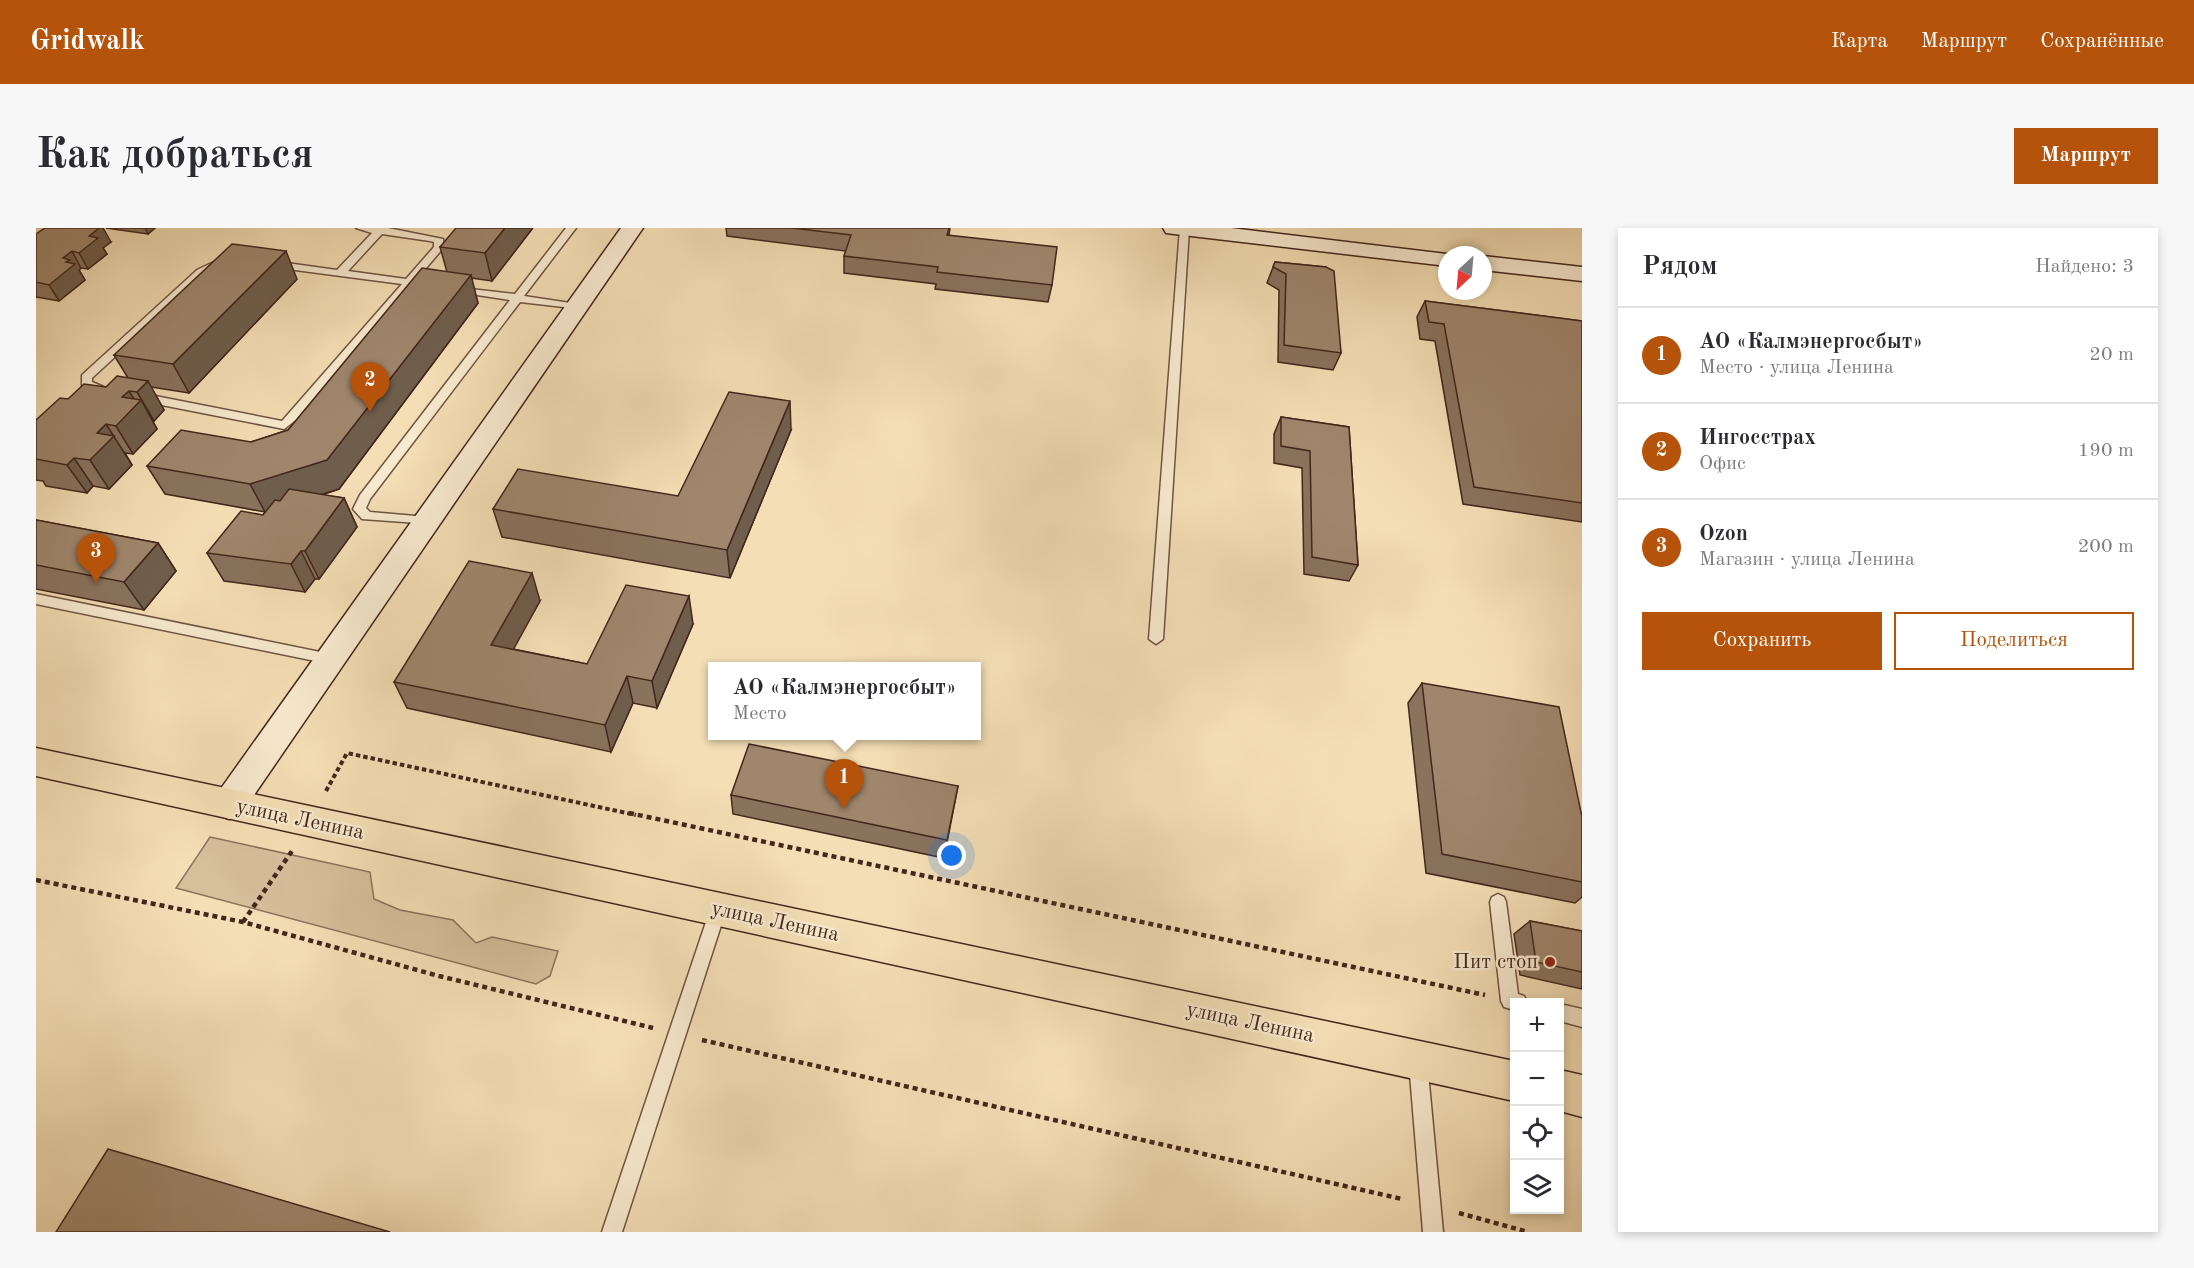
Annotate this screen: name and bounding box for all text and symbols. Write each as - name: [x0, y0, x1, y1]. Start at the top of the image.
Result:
- text: Gridwalk: [30, 28, 145, 56]
- text: Карта: [1831, 31, 1888, 52]
- text: Маршрут: [1921, 31, 2007, 52]
- text: Сохранённые: [2040, 31, 2164, 52]
- button: Маршрут: [2014, 128, 2158, 184]
- text: Как добраться: [36, 135, 313, 177]
- north arrow: [1438, 246, 1492, 300]
- text: Рядом: [1642, 254, 1717, 280]
- text: Найдено: 3: [2035, 257, 2134, 277]
- text: АО «Калмэнергосбыт»: [1699, 331, 1923, 353]
- text: 1: [1656, 345, 1667, 365]
- text: 20 m: [2089, 345, 2134, 365]
- text: Место · улица Ленина: [1699, 358, 1894, 378]
- pin: 2: [350, 362, 390, 412]
- text: Ингосстрах: [1699, 427, 1816, 449]
- text: 2: [1656, 441, 1667, 461]
- text: 190 m: [2078, 441, 2134, 461]
- text: Офис: [1699, 454, 1746, 474]
- text: Ozon: [1699, 523, 1748, 545]
- pin: 3: [76, 534, 116, 583]
- text: 3: [1656, 537, 1667, 557]
- text: 200 m: [2078, 537, 2134, 557]
- text: Магазин · улица Ленина: [1699, 550, 1915, 570]
- button: Сохранить: [1642, 612, 1882, 670]
- button: Поделиться: [1894, 612, 2134, 670]
- popup: [708, 662, 981, 740]
- text: АО «Калмэнергосбыт»: [733, 677, 956, 699]
- text: Место: [733, 704, 787, 724]
- pin: 1: [824, 760, 864, 809]
- street label: улица Ленина: [234, 796, 366, 844]
- your location: [937, 841, 966, 870]
- street label: улица Ленина: [709, 898, 841, 946]
- place label: Пит стоп: [1453, 952, 1538, 973]
- marker: Пит стоп: [1543, 955, 1557, 969]
- map controls: [1510, 998, 1564, 1214]
- button: +: [1510, 998, 1564, 1052]
- street label: улица Ленина: [1184, 999, 1316, 1047]
- button: −: [1510, 1052, 1564, 1106]
- button: locate: [1510, 1106, 1564, 1160]
- button: layers: [1510, 1160, 1564, 1214]

